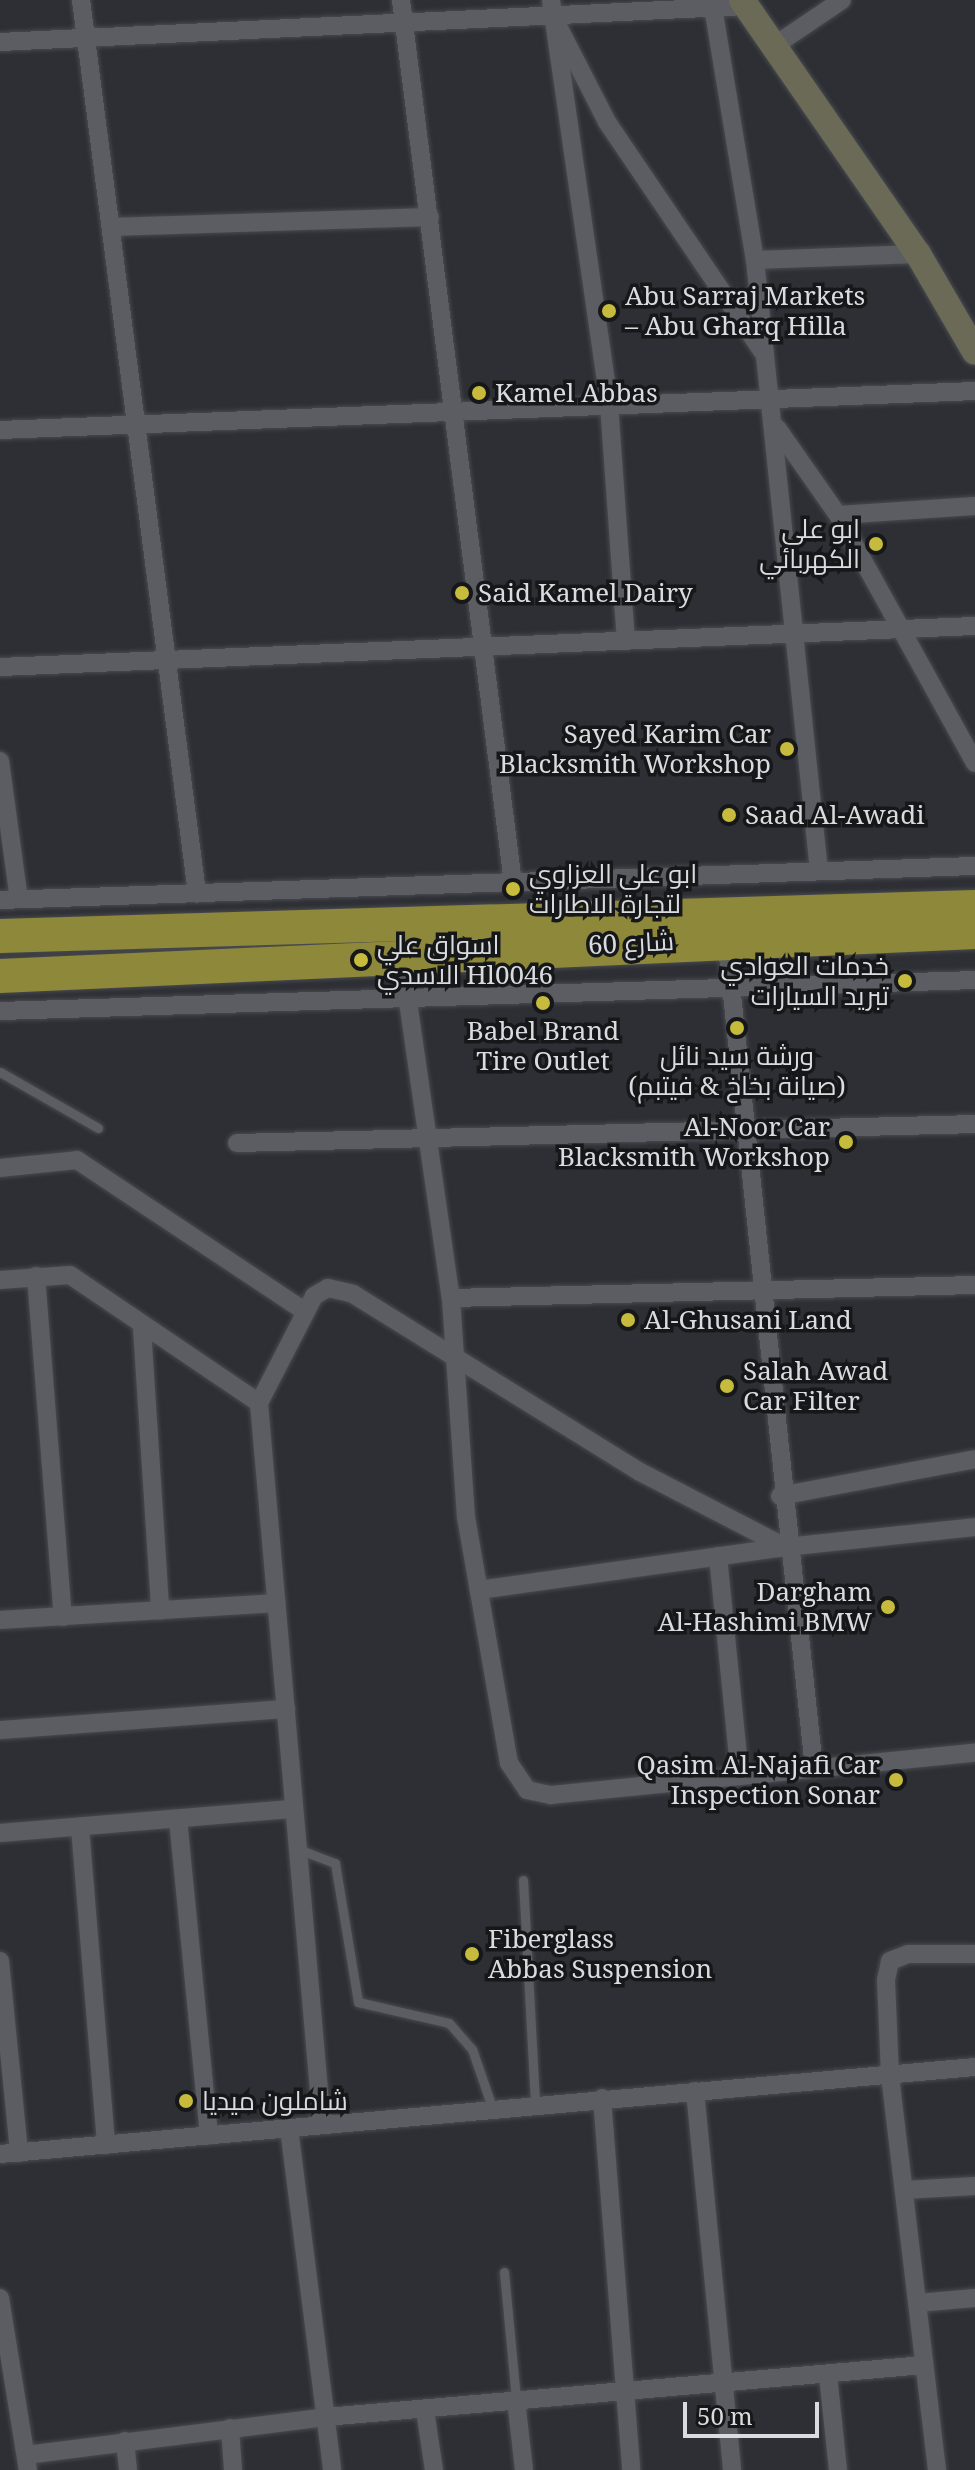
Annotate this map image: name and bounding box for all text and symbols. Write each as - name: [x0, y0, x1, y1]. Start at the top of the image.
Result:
- place label: Abu Sarraj Markets – Abu Gharq Hilla: [625, 280, 865, 342]
- marker: Abu Sarraj Markets – Abu Gharq Hilla: [600, 302, 618, 320]
- place label: Kamel Abbas: [495, 377, 658, 409]
- marker: Kamel Abbas: [470, 384, 488, 402]
- place label: ابو علي الكهربائي: [759, 513, 860, 574]
- marker: ابو علي الكهربائي: [867, 535, 885, 553]
- place label: Said Kamel Dairy: [478, 577, 693, 609]
- marker: Said Kamel Dairy: [453, 584, 471, 602]
- place label: Sayed Karim Car Blacksmith Workshop: [499, 718, 771, 780]
- marker: Sayed Karim Car Blacksmith Workshop: [778, 740, 796, 758]
- place label: Saad Al-Awadi: [745, 799, 924, 831]
- marker: Saad Al-Awadi: [720, 806, 738, 824]
- place label: ابو علي العزاوي لتجارة الاطارات: [529, 858, 697, 920]
- marker: ابو علي العزاوي لتجارة الاطارات: [504, 880, 522, 898]
- street label: شارع 60: [587, 925, 675, 961]
- place label: اسواق علي الاسدي Hl0046: [377, 929, 553, 990]
- place label: خدمات العوادي تبريد السيارات: [720, 950, 889, 1012]
- marker: اسواق علي الاسدي Hl0046: [352, 951, 370, 969]
- marker: خدمات العوادي تبريد السيارات: [896, 972, 914, 990]
- marker: Babel Brand Tire Outlet: [534, 994, 552, 1012]
- place label: Babel Brand Tire Outlet: [467, 1015, 619, 1076]
- marker: ورشة سيد نائل (صيانة بخاخ & فيتبم): [728, 1019, 746, 1037]
- place label: ورشة سيد نائل (صيانة بخاخ & فيتبم): [628, 1040, 846, 1102]
- place label: Al-Noor Car Blacksmith Workshop: [558, 1111, 830, 1172]
- marker: Al-Noor Car Blacksmith Workshop: [837, 1133, 855, 1151]
- place label: Al-Ghusani Land: [644, 1304, 852, 1336]
- marker: Al-Ghusani Land: [619, 1311, 637, 1329]
- place label: Salah Awad Car Filter: [743, 1355, 888, 1416]
- marker: Salah Awad Car Filter: [718, 1377, 736, 1395]
- place label: Dargham Al-Hashimi BMW: [657, 1576, 872, 1638]
- marker: Dargham Al-Hashimi BMW: [879, 1598, 897, 1616]
- place label: Qasim Al-Najafi Car Inspection Sonar: [636, 1749, 880, 1810]
- marker: Qasim Al-Najafi Car Inspection Sonar: [887, 1771, 905, 1789]
- place label: Fiberglass Abbas Suspension: [488, 1923, 712, 1984]
- marker: Fiberglass Abbas Suspension: [463, 1945, 481, 1963]
- place label: شاملون ميديا: [202, 2085, 348, 2117]
- marker: شاملون ميديا: [177, 2092, 195, 2110]
- scale bar: [687, 2386, 823, 2436]
- text: 50 m: [697, 2399, 753, 2432]

